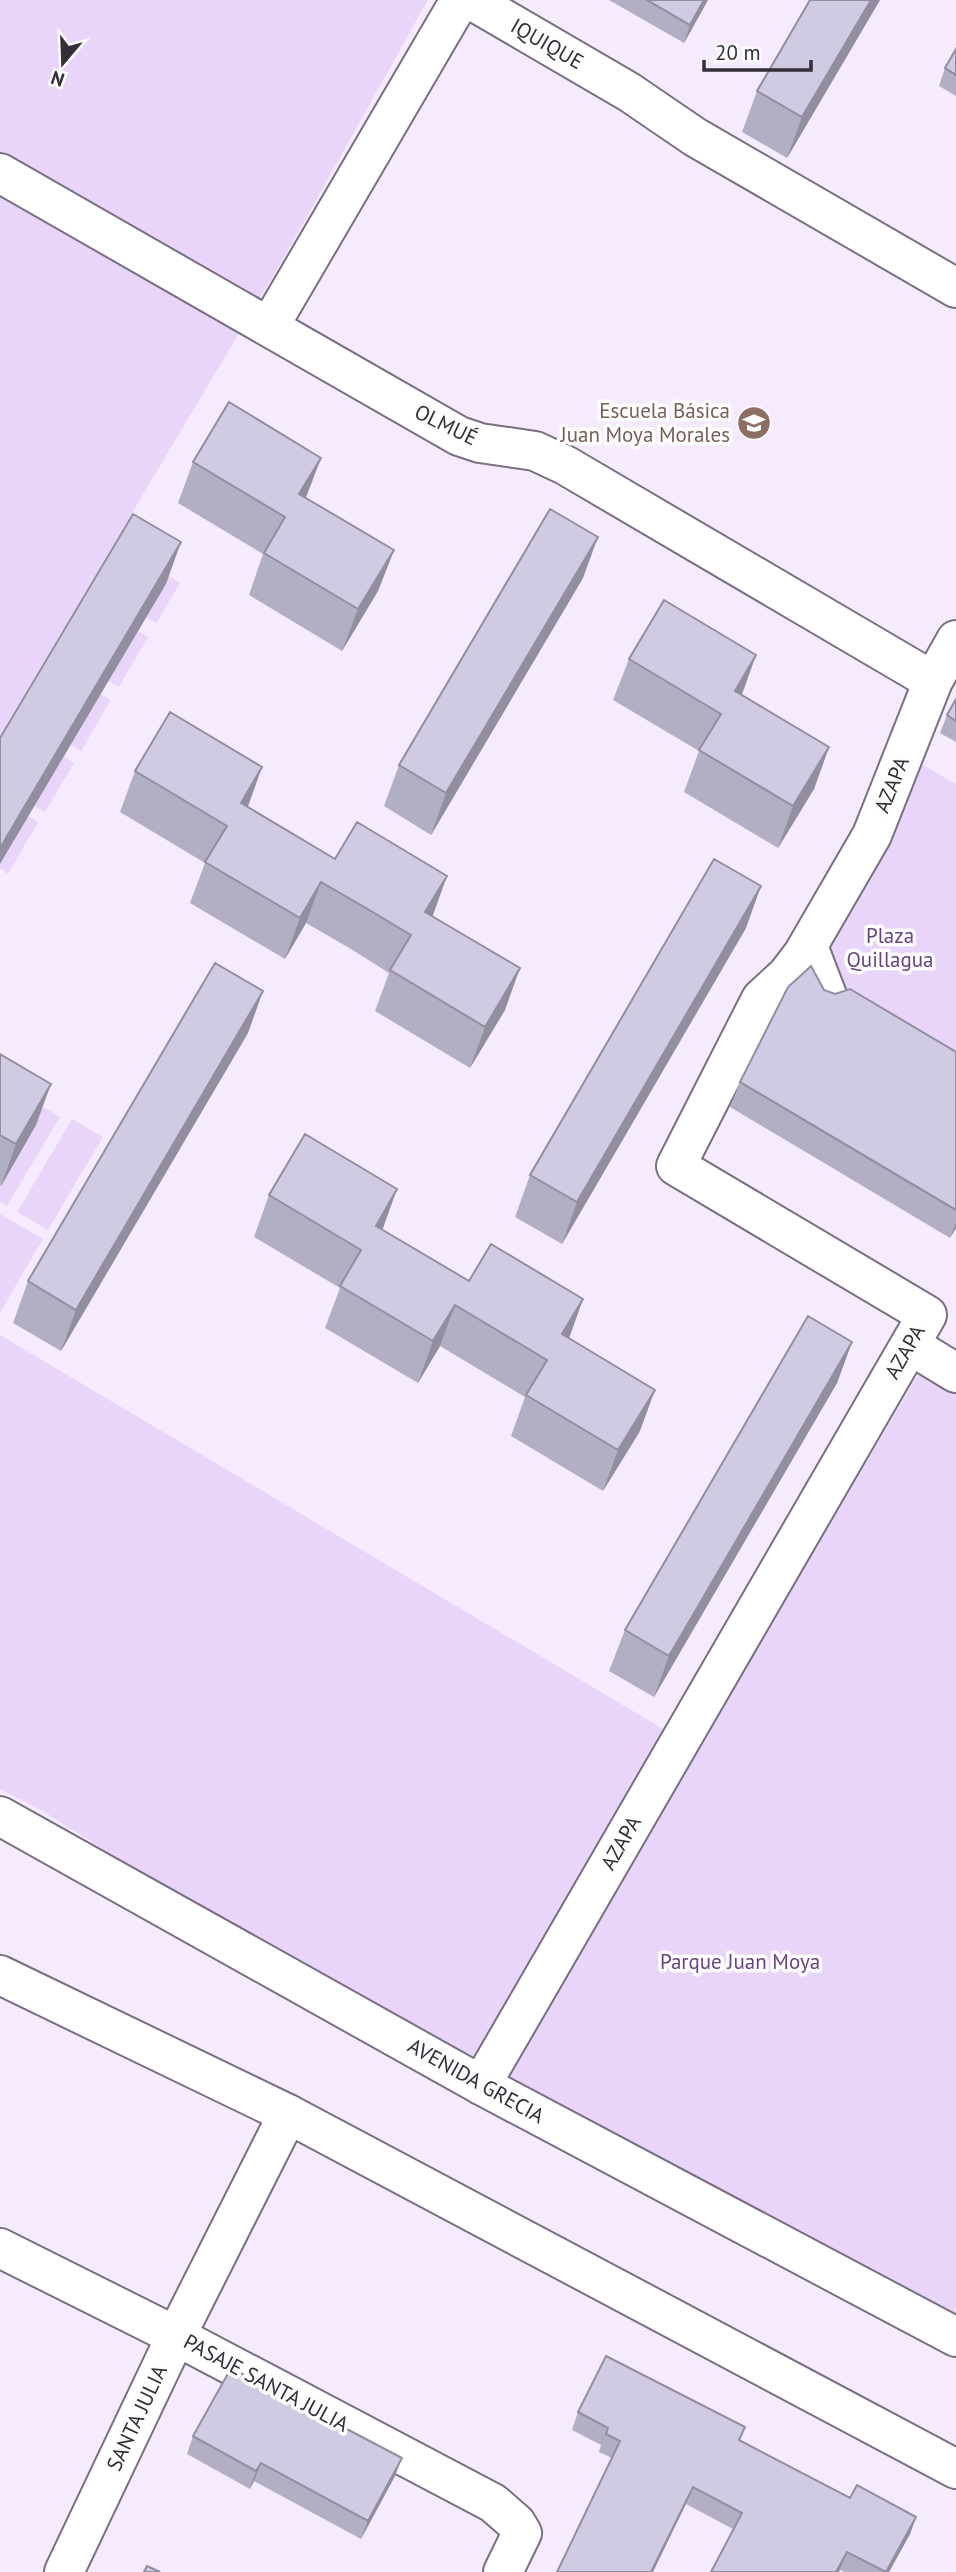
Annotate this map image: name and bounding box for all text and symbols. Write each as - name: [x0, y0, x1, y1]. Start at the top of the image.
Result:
- street label: IQUIQUE: [506, 12, 588, 75]
- north arrow: [28, 28, 98, 98]
- scale bar: [704, 28, 811, 72]
- text: 20 m: [715, 39, 761, 66]
- text: N: [48, 66, 67, 92]
- place label: Escuela Básica Juan Moya Morales: [560, 397, 730, 448]
- street label: OLMUÉ: [410, 398, 482, 451]
- school or university icon: Escuela Básica Juan Moya Morales: [735, 404, 773, 442]
- street label: AZAPA: [868, 752, 915, 817]
- park label: Plaza Quillagua: [846, 922, 934, 973]
- street label: AZAPA: [878, 1319, 931, 1384]
- street label: AZAPA: [594, 1810, 647, 1875]
- park label: Parque Juan Moya: [660, 1948, 820, 1975]
- street label: AVENIDA GRECIA: [403, 2032, 550, 2130]
- street label: PASAJE SANTA JULIA: [179, 2328, 354, 2438]
- street label: SANTA JULIA: [100, 2360, 173, 2475]

